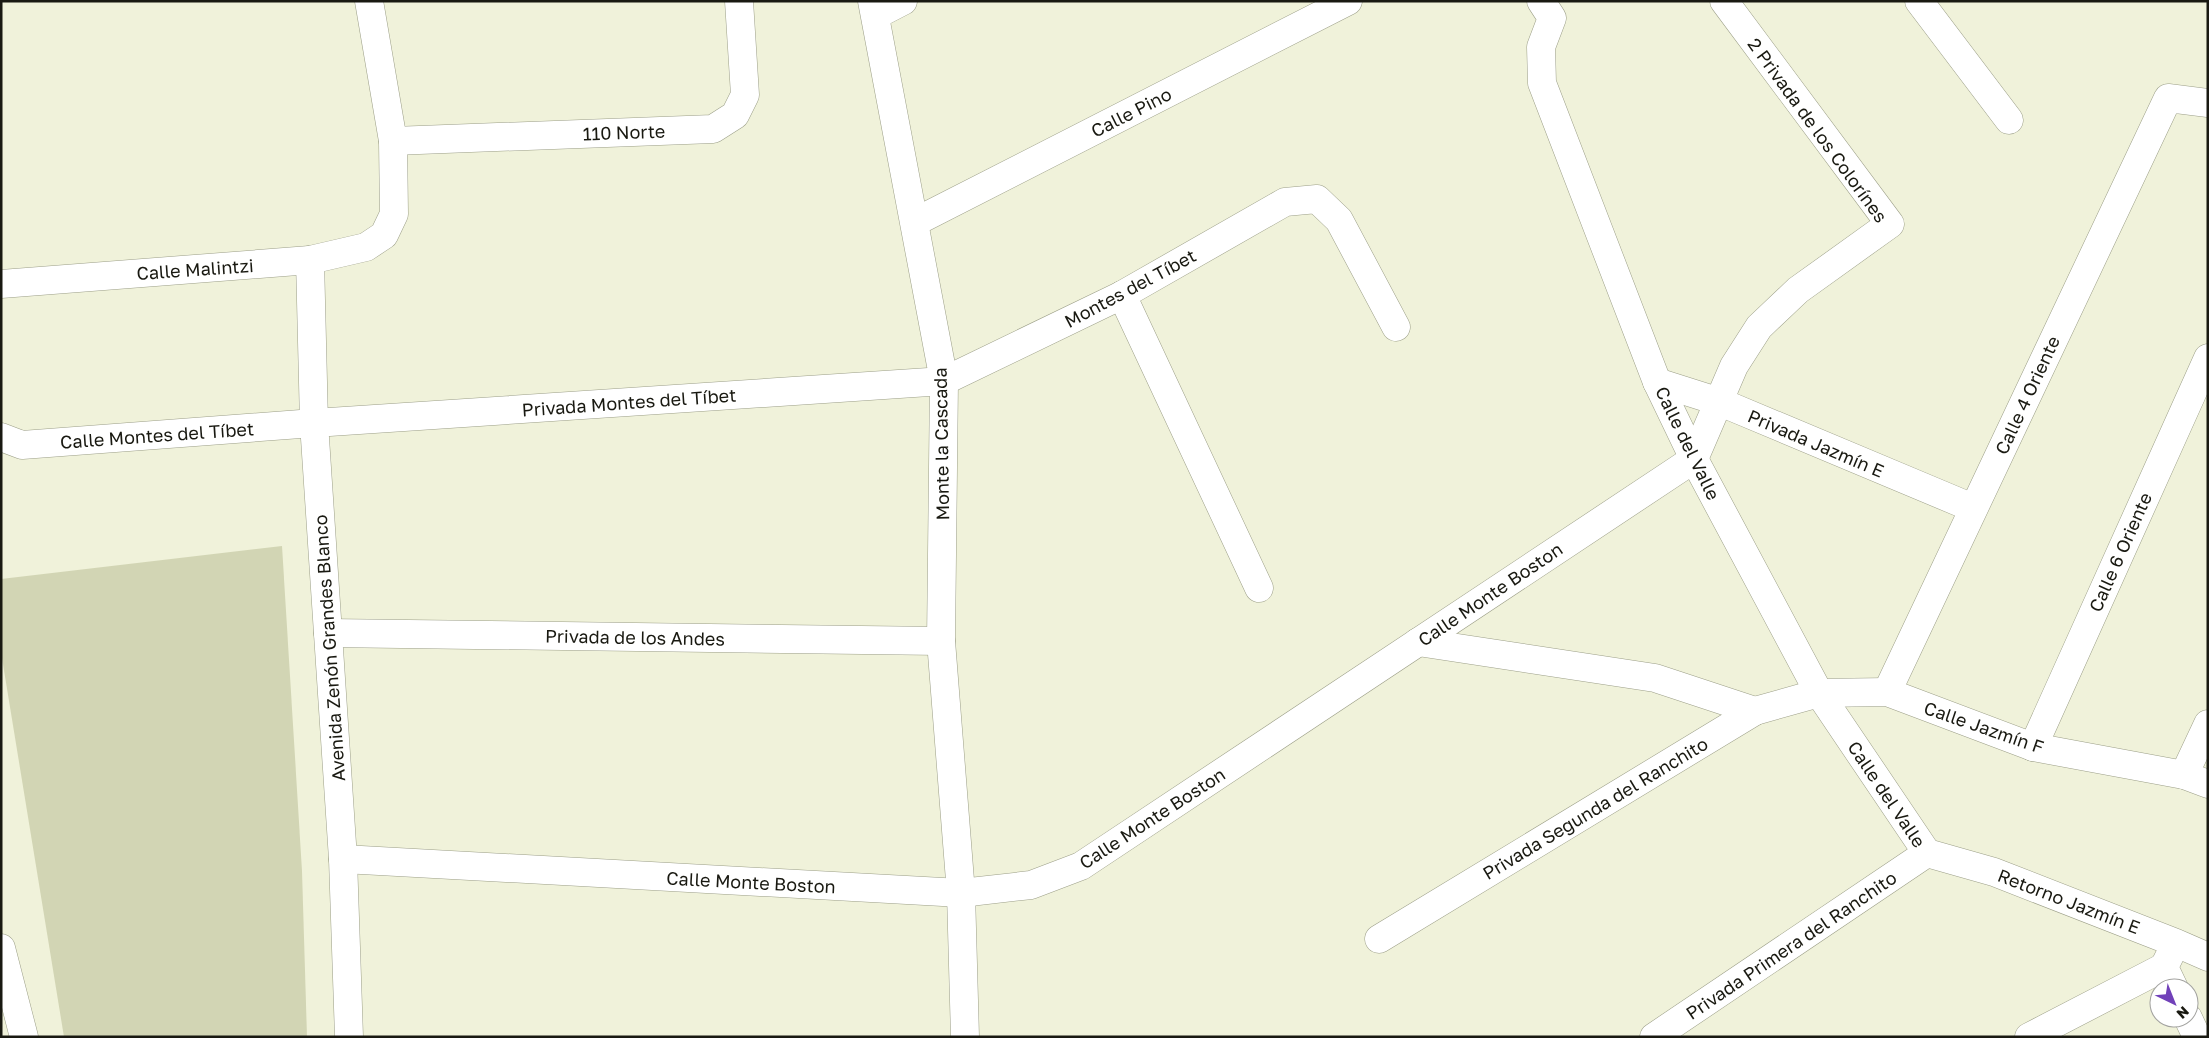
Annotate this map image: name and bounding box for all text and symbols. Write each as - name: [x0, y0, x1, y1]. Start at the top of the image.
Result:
- street label: 2 Privada de los Colorínes: [1744, 33, 1892, 227]
- street label: Calle Pino: [1087, 82, 1175, 142]
- street label: 110 Norte: [582, 120, 666, 144]
- street label: Montes del Tíbet: [1061, 244, 1199, 332]
- street label: Calle Malintzi: [136, 254, 254, 284]
- street label: Calle 4 Oriente: [1990, 332, 2064, 458]
- street label: Monte la Cascada: [929, 367, 953, 521]
- street label: Calle del Valle: [1651, 383, 1725, 503]
- street label: Privada Montes del Tíbet: [521, 384, 737, 420]
- street label: Privada Jazmín E: [1745, 404, 1887, 482]
- street label: Calle Montes del Tíbet: [59, 417, 255, 453]
- street label: Calle 6 Oriente: [2084, 489, 2156, 615]
- street label: Avenida Zenón Grandes Blanco: [309, 514, 349, 782]
- street label: Calle Monte Boston: [1414, 537, 1566, 651]
- street label: Privada de los Andes: [545, 624, 725, 650]
- street label: Calle Jazmín F: [1921, 696, 2047, 758]
- street label: Privada Segunda del Ranchito: [1479, 732, 1711, 884]
- street label: Calle del Valle: [1843, 737, 1931, 851]
- street label: Calle Monte Boston: [1075, 763, 1229, 873]
- street label: Retorno Jazmín E: [1995, 864, 2143, 938]
- street label: Privada Primera del Ranchito: [1681, 866, 1901, 1024]
- street label: Calle Monte Boston: [666, 867, 836, 897]
- north arrow: [2149, 978, 2199, 1028]
- text: N: [2174, 1003, 2193, 1023]

